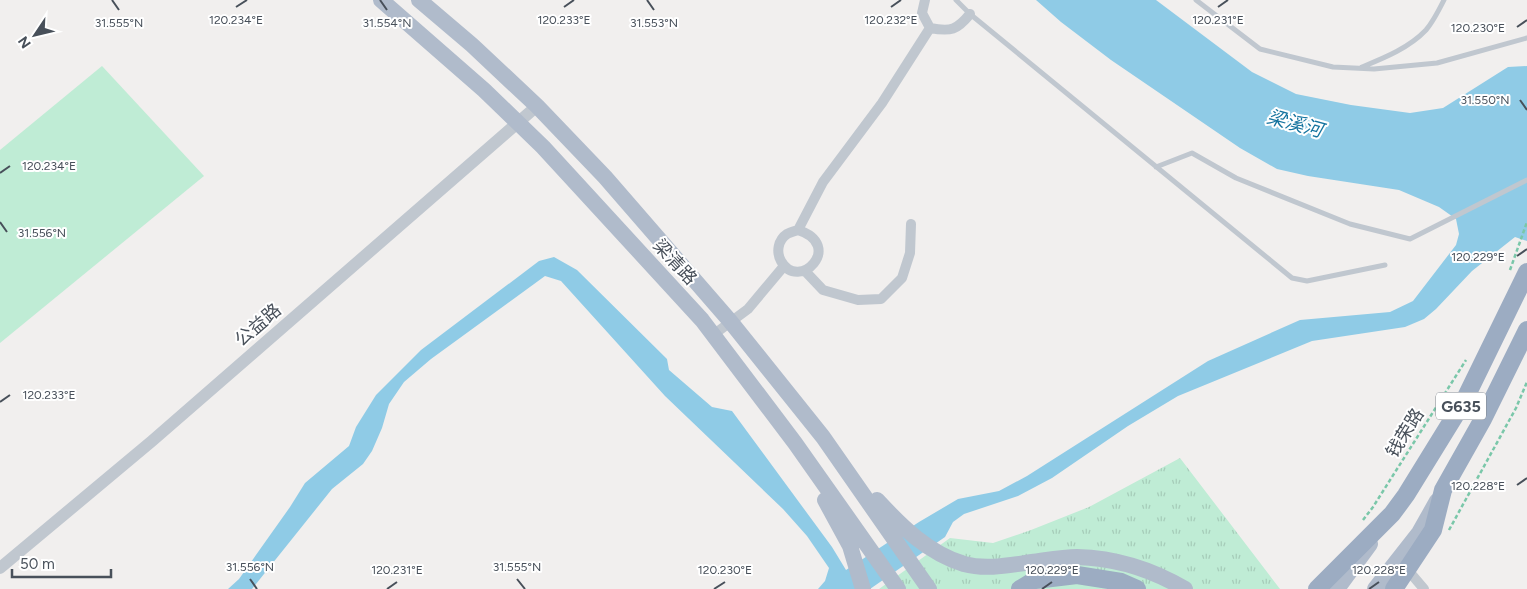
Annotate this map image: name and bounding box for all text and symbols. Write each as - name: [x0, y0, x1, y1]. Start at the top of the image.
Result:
- north arrow: [10, 10, 60, 60]
- text: 120.234°E: [209, 13, 263, 27]
- text: 120.233°E: [537, 13, 591, 27]
- text: 120.232°E: [864, 13, 918, 27]
- text: 120.231°E: [1192, 13, 1244, 27]
- text: 31.555°N: [95, 16, 143, 30]
- text: 31.554°N: [363, 16, 411, 30]
- text: 31.553°N: [630, 16, 678, 30]
- text: 120.230°E: [1451, 21, 1505, 35]
- text: N: [15, 33, 35, 51]
- text: 31.550°N: [1460, 93, 1510, 107]
- water label: 梁溪河: [1264, 105, 1329, 143]
- text: 120.234°E: [22, 159, 76, 173]
- text: 31.556°N: [18, 226, 66, 240]
- street label: 梁清路: [649, 235, 701, 289]
- text: 120.229°E: [1451, 250, 1505, 264]
- street label: 公益路: [230, 299, 286, 351]
- text: 120.233°E: [22, 388, 76, 402]
- road number: G635: [1436, 392, 1486, 420]
- street label: 钱荣路: [1381, 404, 1429, 462]
- text: 120.228°E: [1451, 479, 1505, 493]
- scale bar: [12, 546, 111, 578]
- text: 50 m: [20, 555, 55, 573]
- text: 31.556°N: [226, 560, 274, 574]
- text: 31.555°N: [493, 560, 541, 574]
- text: 120.231°E: [371, 563, 423, 577]
- text: 120.230°E: [698, 563, 752, 577]
- text: 120.229°E: [1025, 563, 1079, 577]
- text: 120.228°E: [1352, 563, 1406, 577]

